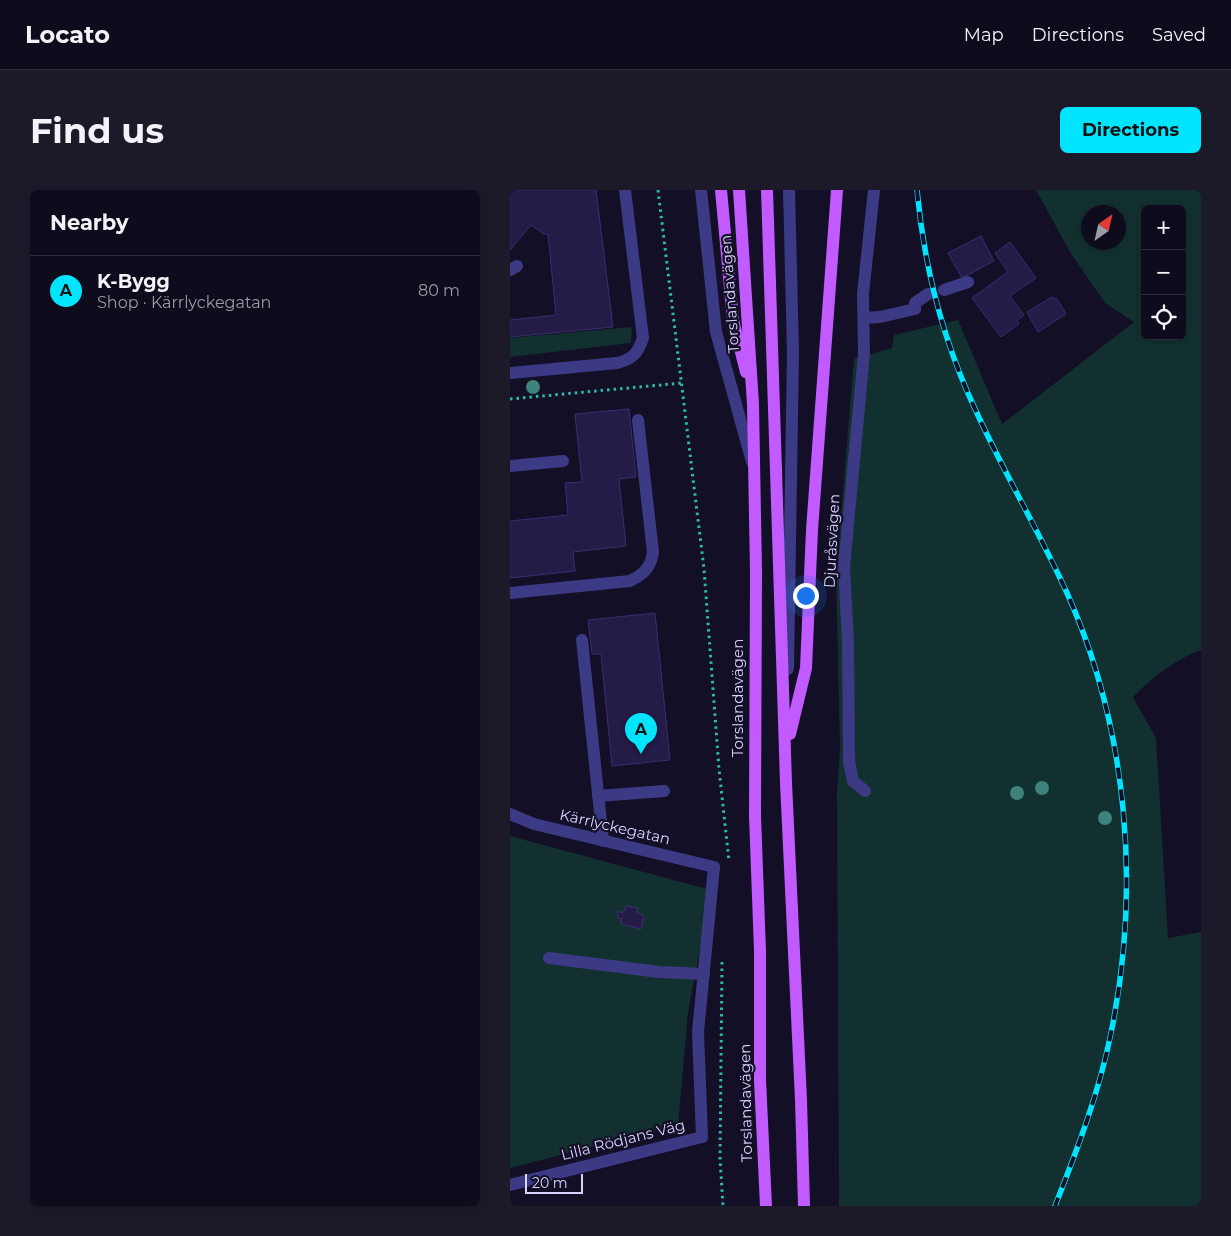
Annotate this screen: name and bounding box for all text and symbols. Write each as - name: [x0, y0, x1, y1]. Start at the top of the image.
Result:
- text: Locato: [25, 20, 110, 49]
- text: Map: [964, 24, 1004, 46]
- text: Directions: [1032, 24, 1124, 46]
- text: Saved: [1152, 24, 1206, 46]
- button: Directions: [1060, 107, 1201, 153]
- text: Find us: [30, 109, 164, 152]
- north arrow: [1081, 205, 1126, 250]
- map controls: [1141, 205, 1186, 340]
- button: +: [1141, 205, 1186, 250]
- text: Nearby: [50, 210, 129, 235]
- street label: Torslandavägen: [716, 234, 743, 354]
- button: −: [1141, 250, 1186, 295]
- text: K-Bygg: [97, 270, 170, 293]
- text: A: [60, 281, 72, 300]
- text: 80 m: [418, 281, 460, 300]
- text: Shop · Kärrlyckegatan: [97, 293, 271, 312]
- button: locate: [1141, 295, 1186, 340]
- street label: Djuråsvägen: [820, 493, 843, 588]
- your location: [793, 583, 819, 609]
- street label: Torslandavägen: [728, 639, 747, 757]
- pin: A: [625, 713, 657, 754]
- street label: Kärrlyckegatan: [558, 805, 672, 848]
- street label: Torslandavägen: [735, 1044, 756, 1162]
- street label: Lilla Rödjans Väg: [559, 1115, 687, 1164]
- scale bar: [525, 1171, 582, 1194]
- text: 20 m: [532, 1174, 568, 1192]

